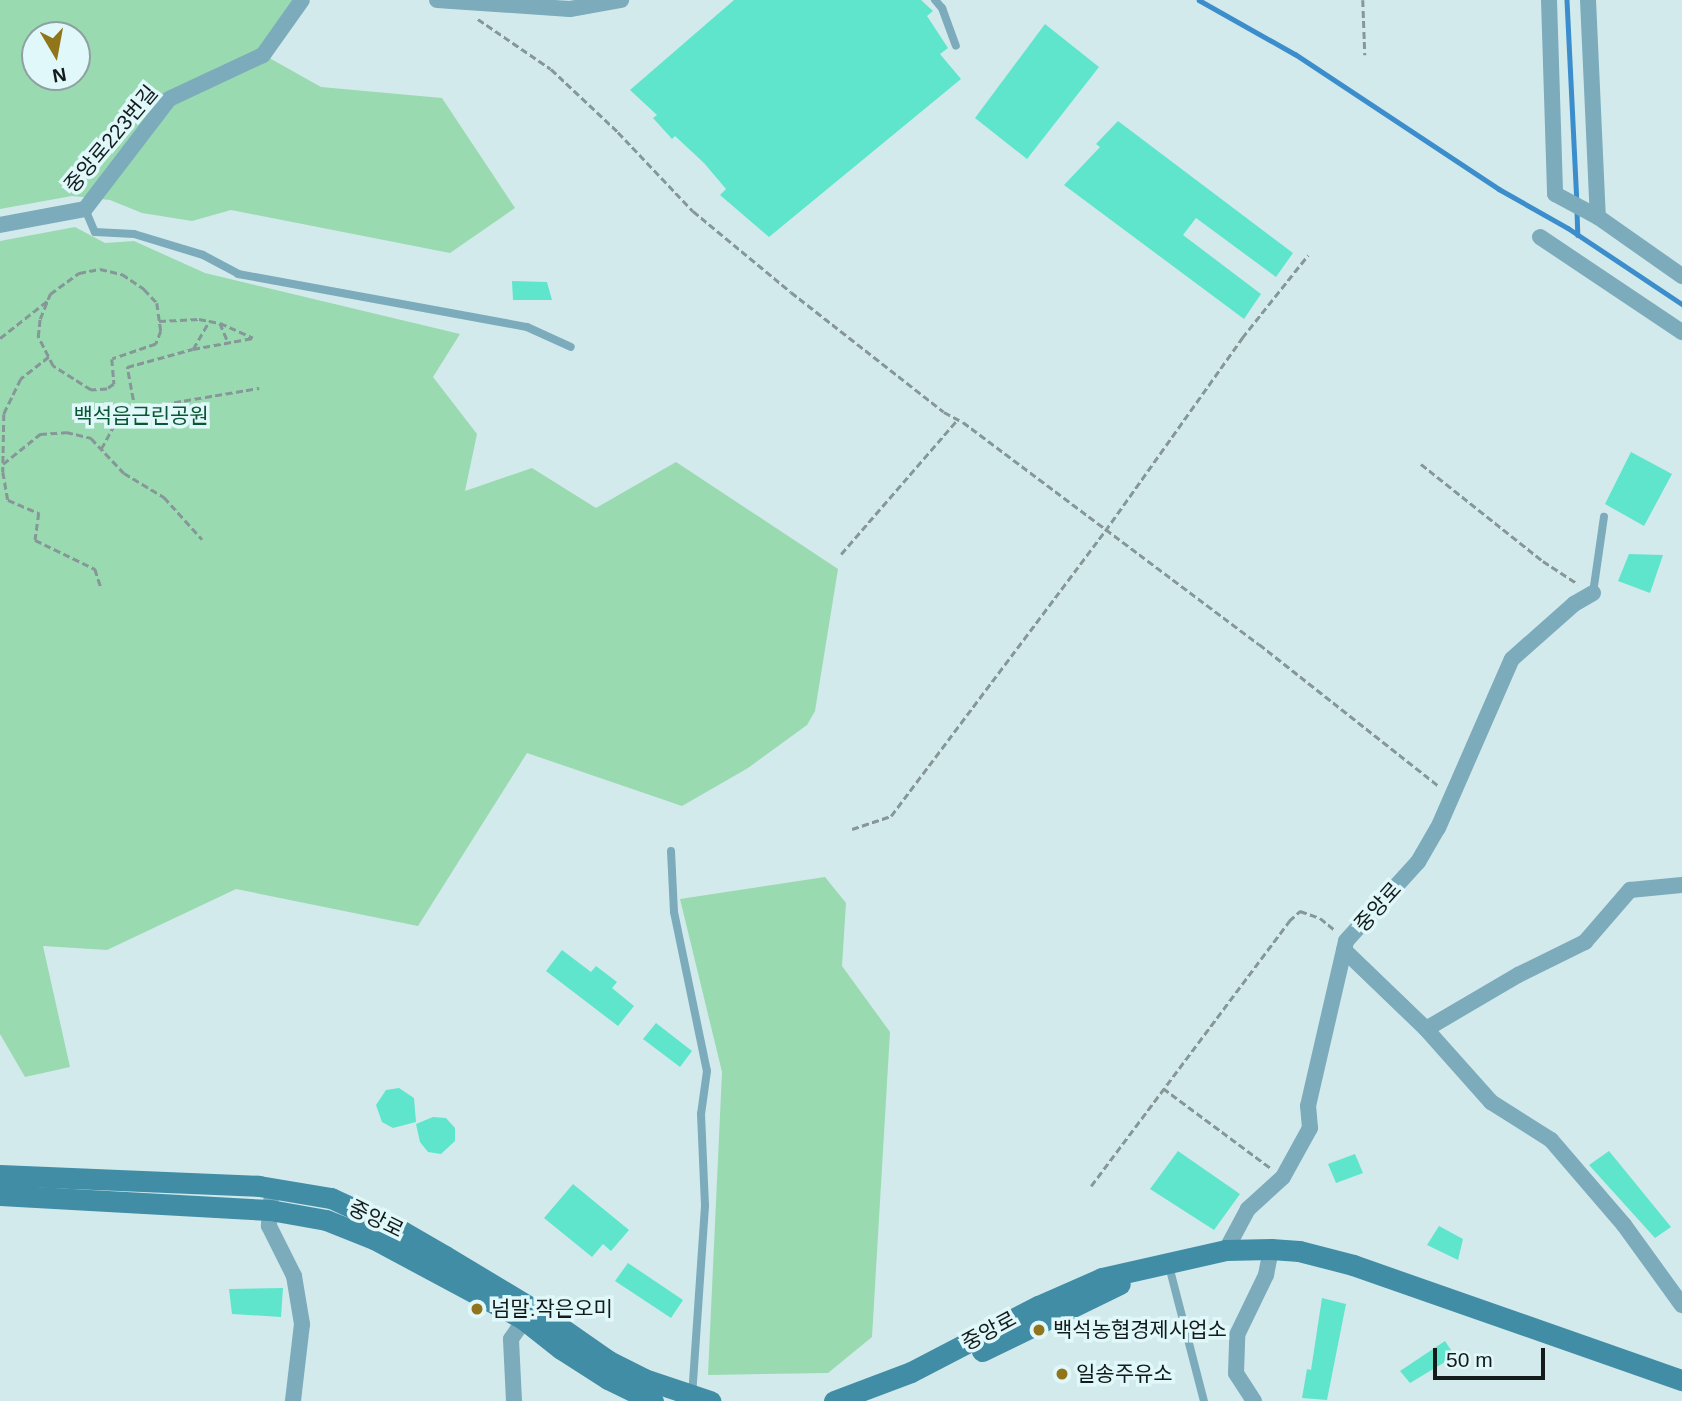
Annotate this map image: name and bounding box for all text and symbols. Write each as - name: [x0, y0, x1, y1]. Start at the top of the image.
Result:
- north arrow: [21, 21, 91, 91]
- text: N: [51, 64, 68, 87]
- street label: 중앙로223번길: [59, 80, 163, 198]
- park label: 백석읍근린공원: [73, 403, 209, 429]
- street label: 중앙로: [1349, 877, 1407, 937]
- street label: 중앙로: [344, 1195, 408, 1243]
- place label: 넘말.작은오미: [491, 1296, 613, 1322]
- marker: 넘말.작은오미: [469, 1301, 485, 1317]
- street label: 중앙로: [957, 1306, 1021, 1356]
- place label: 백석농협경제사업소: [1053, 1317, 1227, 1343]
- marker: 백석농협경제사업소: [1031, 1322, 1047, 1338]
- scale bar: [1437, 1334, 1549, 1378]
- text: 50 m: [1446, 1348, 1493, 1371]
- place label: 일송주유소: [1076, 1361, 1173, 1387]
- marker: 일송주유소: [1054, 1366, 1070, 1382]

